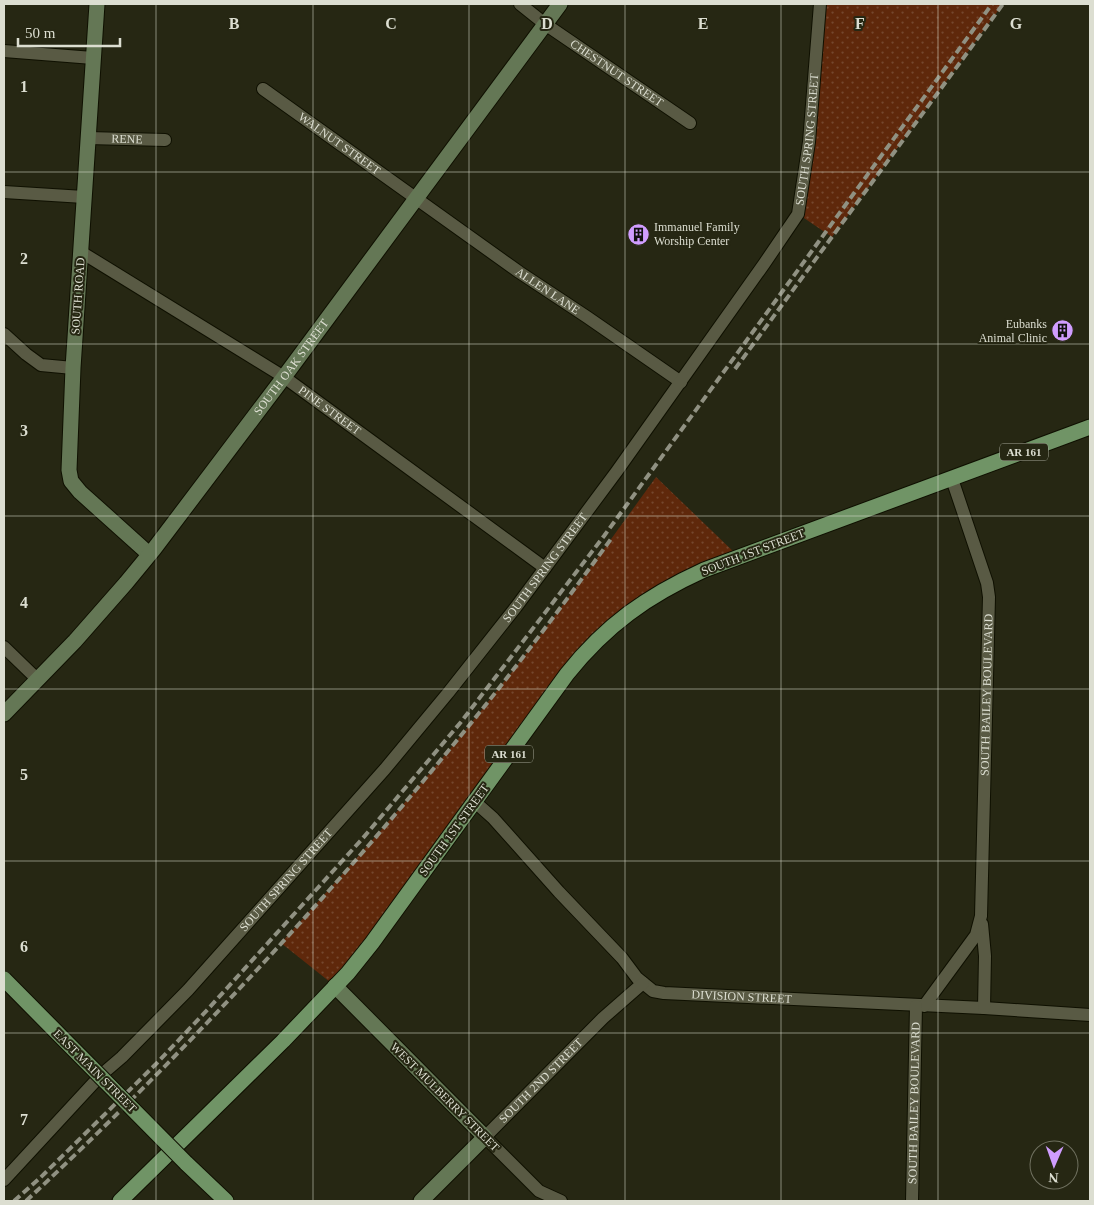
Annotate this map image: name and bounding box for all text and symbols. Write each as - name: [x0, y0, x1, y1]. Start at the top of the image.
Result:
- scale bar: [18, 15, 120, 47]
- text: B: [229, 15, 240, 32]
- text: C: [385, 15, 397, 32]
- text: D: [541, 15, 553, 32]
- text: E: [698, 15, 708, 32]
- text: F: [855, 15, 865, 32]
- text: G: [1010, 15, 1023, 32]
- text: 50 m: [25, 25, 56, 41]
- street label: CHESTNUT STREET: [568, 36, 667, 110]
- street label: SOUTH SPRING STREET: [792, 72, 821, 206]
- text: 1: [20, 78, 28, 95]
- street label: WALNUT STREET: [296, 110, 384, 178]
- street label: RENE: [111, 132, 143, 146]
- place label: Immanuel Family Worship Center: [654, 220, 740, 248]
- building icon: Immanuel Family Worship Center: [626, 222, 650, 246]
- text: 2: [20, 250, 28, 267]
- street label: SOUTH ROAD: [68, 257, 88, 335]
- street label: ALLEN LANE: [513, 265, 583, 317]
- street label: SOUTH OAK STREET: [251, 316, 332, 418]
- place label: Eubanks Animal Clinic: [979, 317, 1047, 345]
- building icon: Eubanks Animal Clinic: [1051, 319, 1075, 343]
- street label: PINE STREET: [296, 383, 364, 438]
- text: 3: [20, 422, 28, 439]
- road number: AR 161: [1000, 444, 1048, 461]
- street label: SOUTH SPRING STREET: [500, 510, 591, 625]
- street label: SOUTH 1ST STREET: [699, 526, 807, 578]
- text: 4: [20, 594, 28, 611]
- street label: SOUTH BAILEY BOULEVARD: [978, 613, 996, 776]
- road number: AR 161: [485, 746, 533, 762]
- text: 5: [20, 766, 28, 783]
- street label: SOUTH 1ST STREET: [416, 781, 492, 879]
- street label: SOUTH SPRING STREET: [237, 825, 336, 934]
- text: 6: [20, 938, 28, 955]
- street label: DIVISION STREET: [691, 987, 793, 1006]
- street label: SOUTH BAILEY BOULEVARD: [905, 1021, 923, 1184]
- street label: EAST MAIN STREET: [51, 1027, 140, 1116]
- street label: SOUTH 2ND STREET: [496, 1035, 586, 1126]
- street label: WEST MULBERRY STREET: [388, 1040, 503, 1155]
- text: 7: [20, 1111, 28, 1128]
- north arrow: [1029, 1140, 1079, 1190]
- text: N: [1048, 1170, 1059, 1185]

